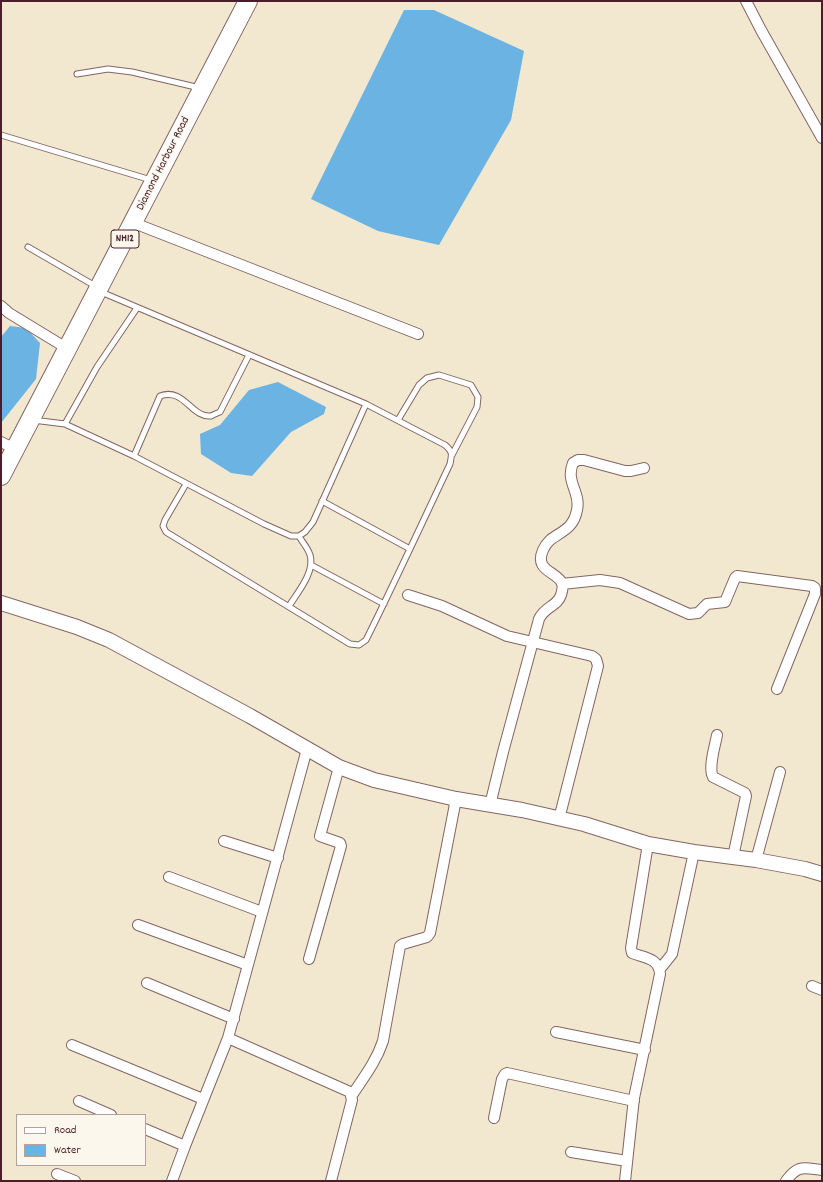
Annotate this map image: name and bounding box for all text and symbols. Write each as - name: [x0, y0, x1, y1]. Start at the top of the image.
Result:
- street label: Diamond Harbour Road: [134, 115, 194, 213]
- road number: NH12: [111, 230, 139, 248]
- legend: [16, 1114, 146, 1166]
- text: Road: [54, 1122, 76, 1139]
- text: Water: [54, 1142, 81, 1159]

